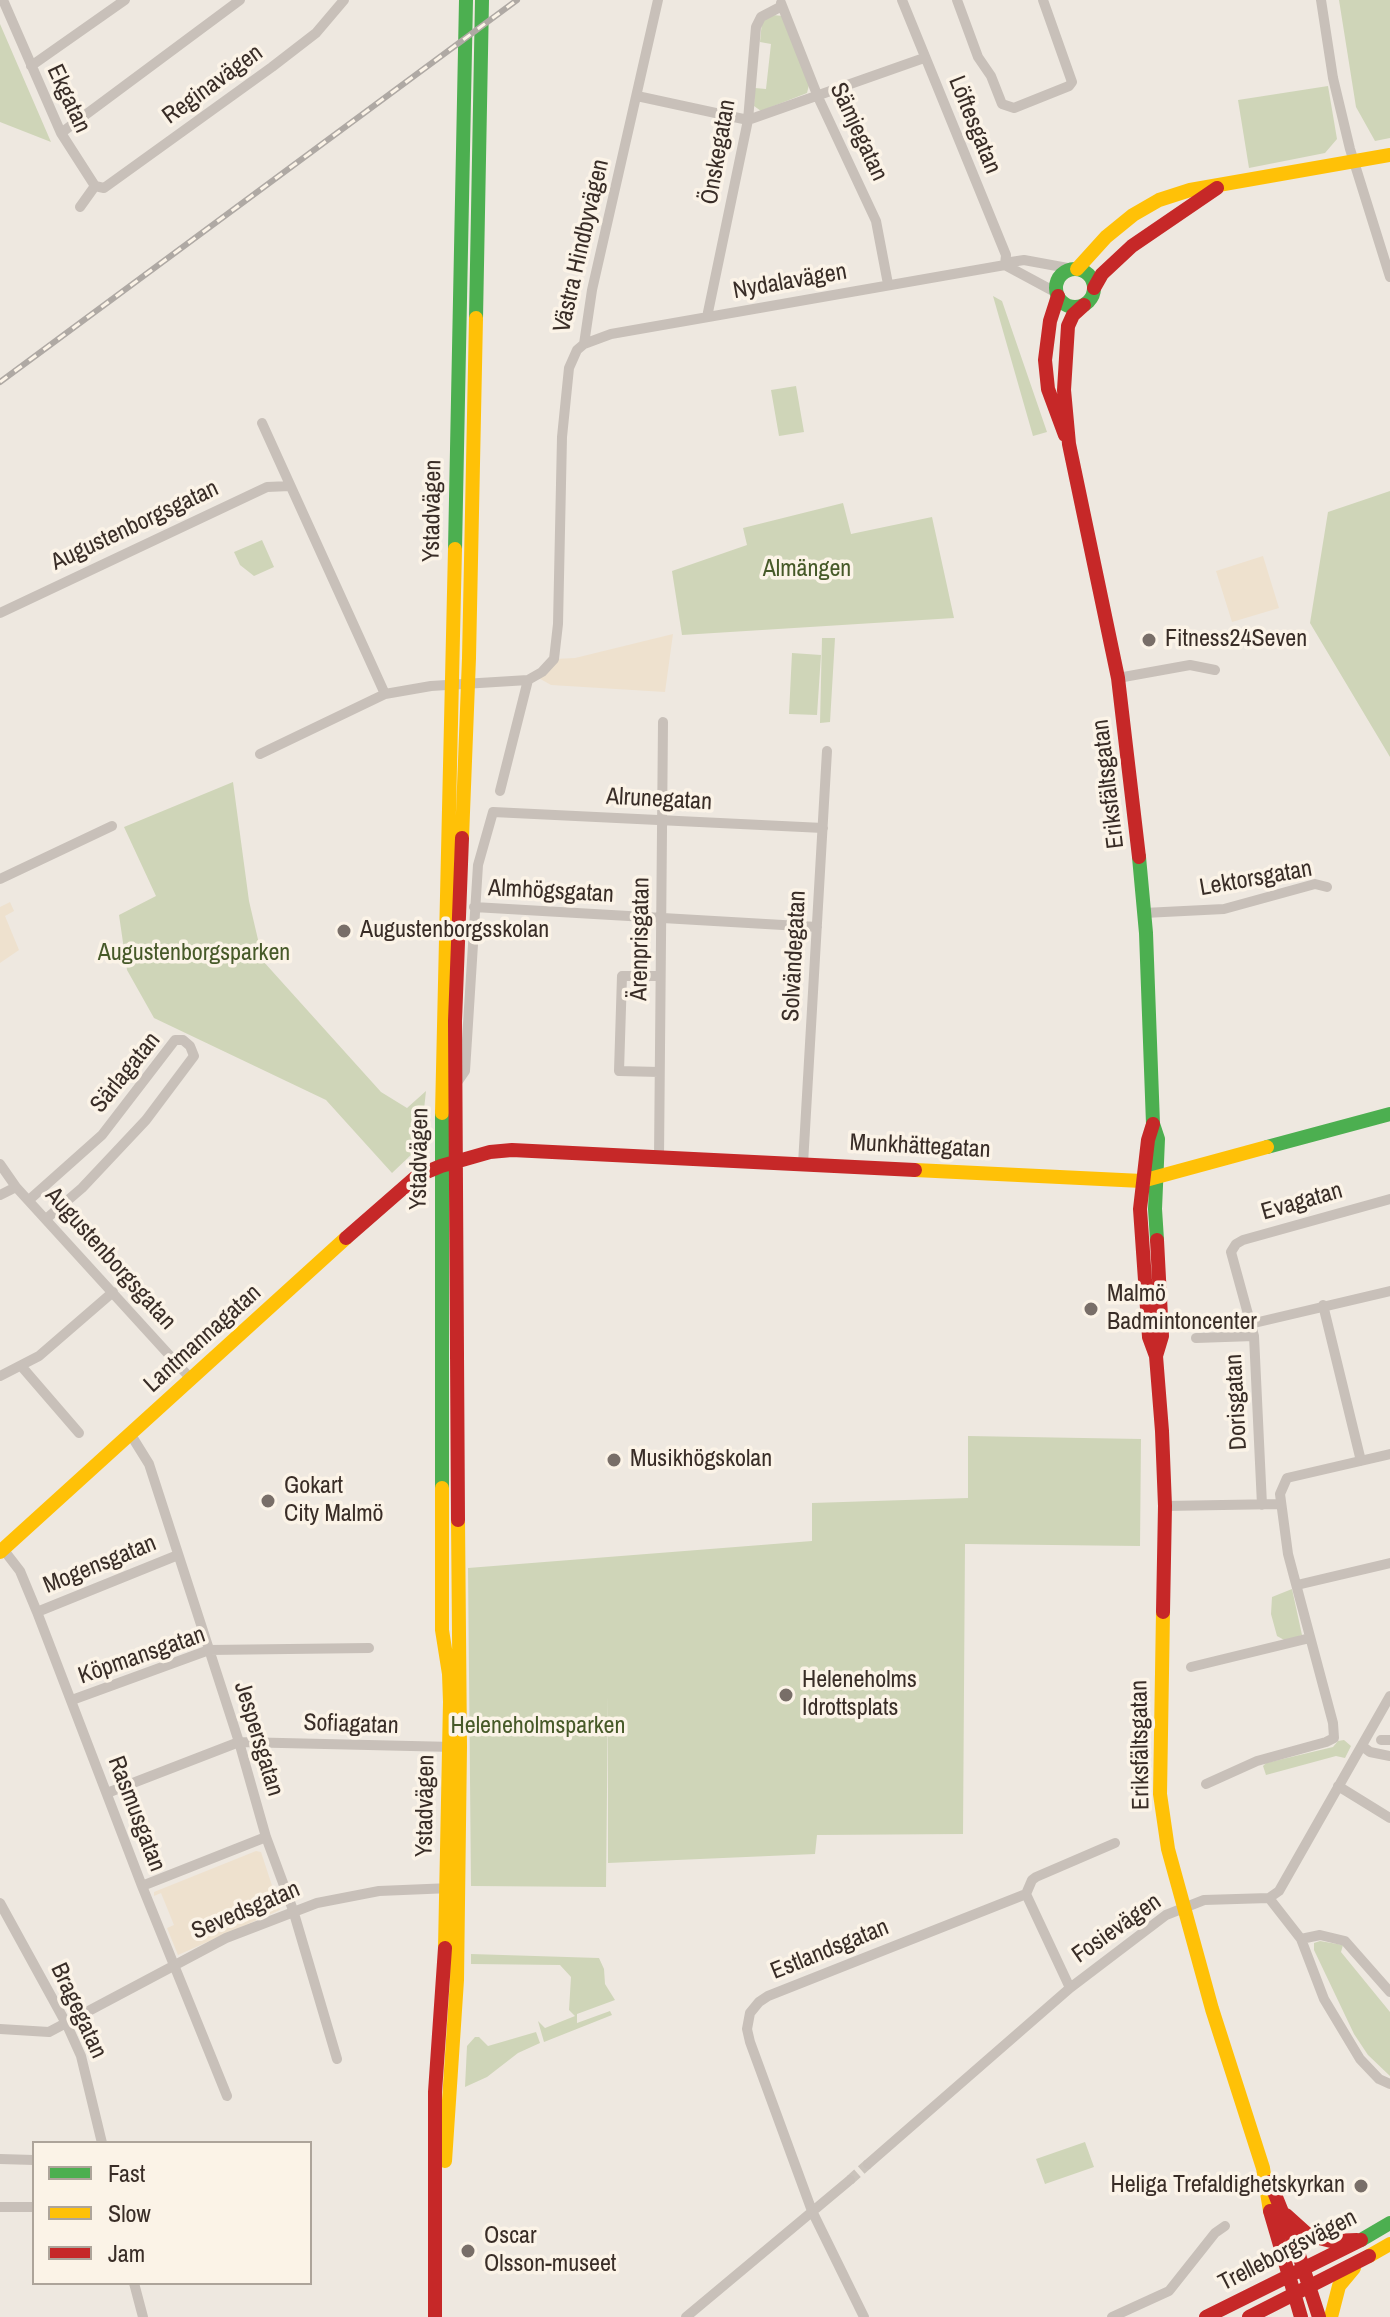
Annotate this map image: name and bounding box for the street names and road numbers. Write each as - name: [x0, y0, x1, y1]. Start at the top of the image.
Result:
- street label: Reginavägen: [157, 39, 269, 131]
- street label: Ekgatan: [40, 60, 96, 138]
- street label: Löftesgatan: [941, 72, 1007, 178]
- street label: Sämjegatan: [823, 78, 893, 186]
- street label: Önskegatan: [696, 97, 742, 207]
- street label: Västra Hindbyvägen: [548, 157, 616, 335]
- street label: Nydalavägen: [731, 258, 849, 306]
- street label: Ystadvägen: [418, 460, 448, 562]
- street label: Augustenborgsgatan: [47, 475, 223, 577]
- street label: Eriksfältsgatan: [1087, 718, 1131, 850]
- street label: Alrunegatan: [605, 783, 713, 817]
- street label: Lektorsgatan: [1197, 855, 1315, 903]
- street label: Almhögsgatan: [487, 874, 615, 910]
- street label: Ärenprisgatan: [626, 877, 656, 1001]
- street label: Solvändegatan: [777, 890, 813, 1022]
- street label: Särlagatan: [85, 1027, 167, 1119]
- street label: Ystadvägen: [405, 1108, 435, 1210]
- street label: Munkhättegatan: [849, 1129, 991, 1165]
- street label: Evagatan: [1258, 1177, 1346, 1227]
- street label: Augustenborgsgatan: [39, 1182, 181, 1336]
- street label: Lantmannagatan: [138, 1279, 268, 1399]
- street label: Dorisgatan: [1220, 1353, 1254, 1451]
- street label: Mogensgatan: [39, 1529, 161, 1601]
- street label: Köpmansgatan: [75, 1621, 209, 1691]
- street label: Jespersgatan: [227, 1678, 289, 1800]
- street label: Eriksfältsgatan: [1125, 1680, 1157, 1810]
- street label: Sofiagatan: [303, 1709, 399, 1741]
- street label: Rasmusgatan: [101, 1752, 171, 1876]
- street label: Ystadvägen: [411, 1755, 441, 1857]
- street label: Sevedsgatan: [187, 1875, 305, 1947]
- street label: Fosievägen: [1067, 1888, 1167, 1970]
- street label: Estlandsgatan: [767, 1913, 893, 1987]
- street label: Bragegatan: [43, 1959, 113, 2063]
- street label: Trelleborgsvägen: [1214, 2204, 1362, 2298]

